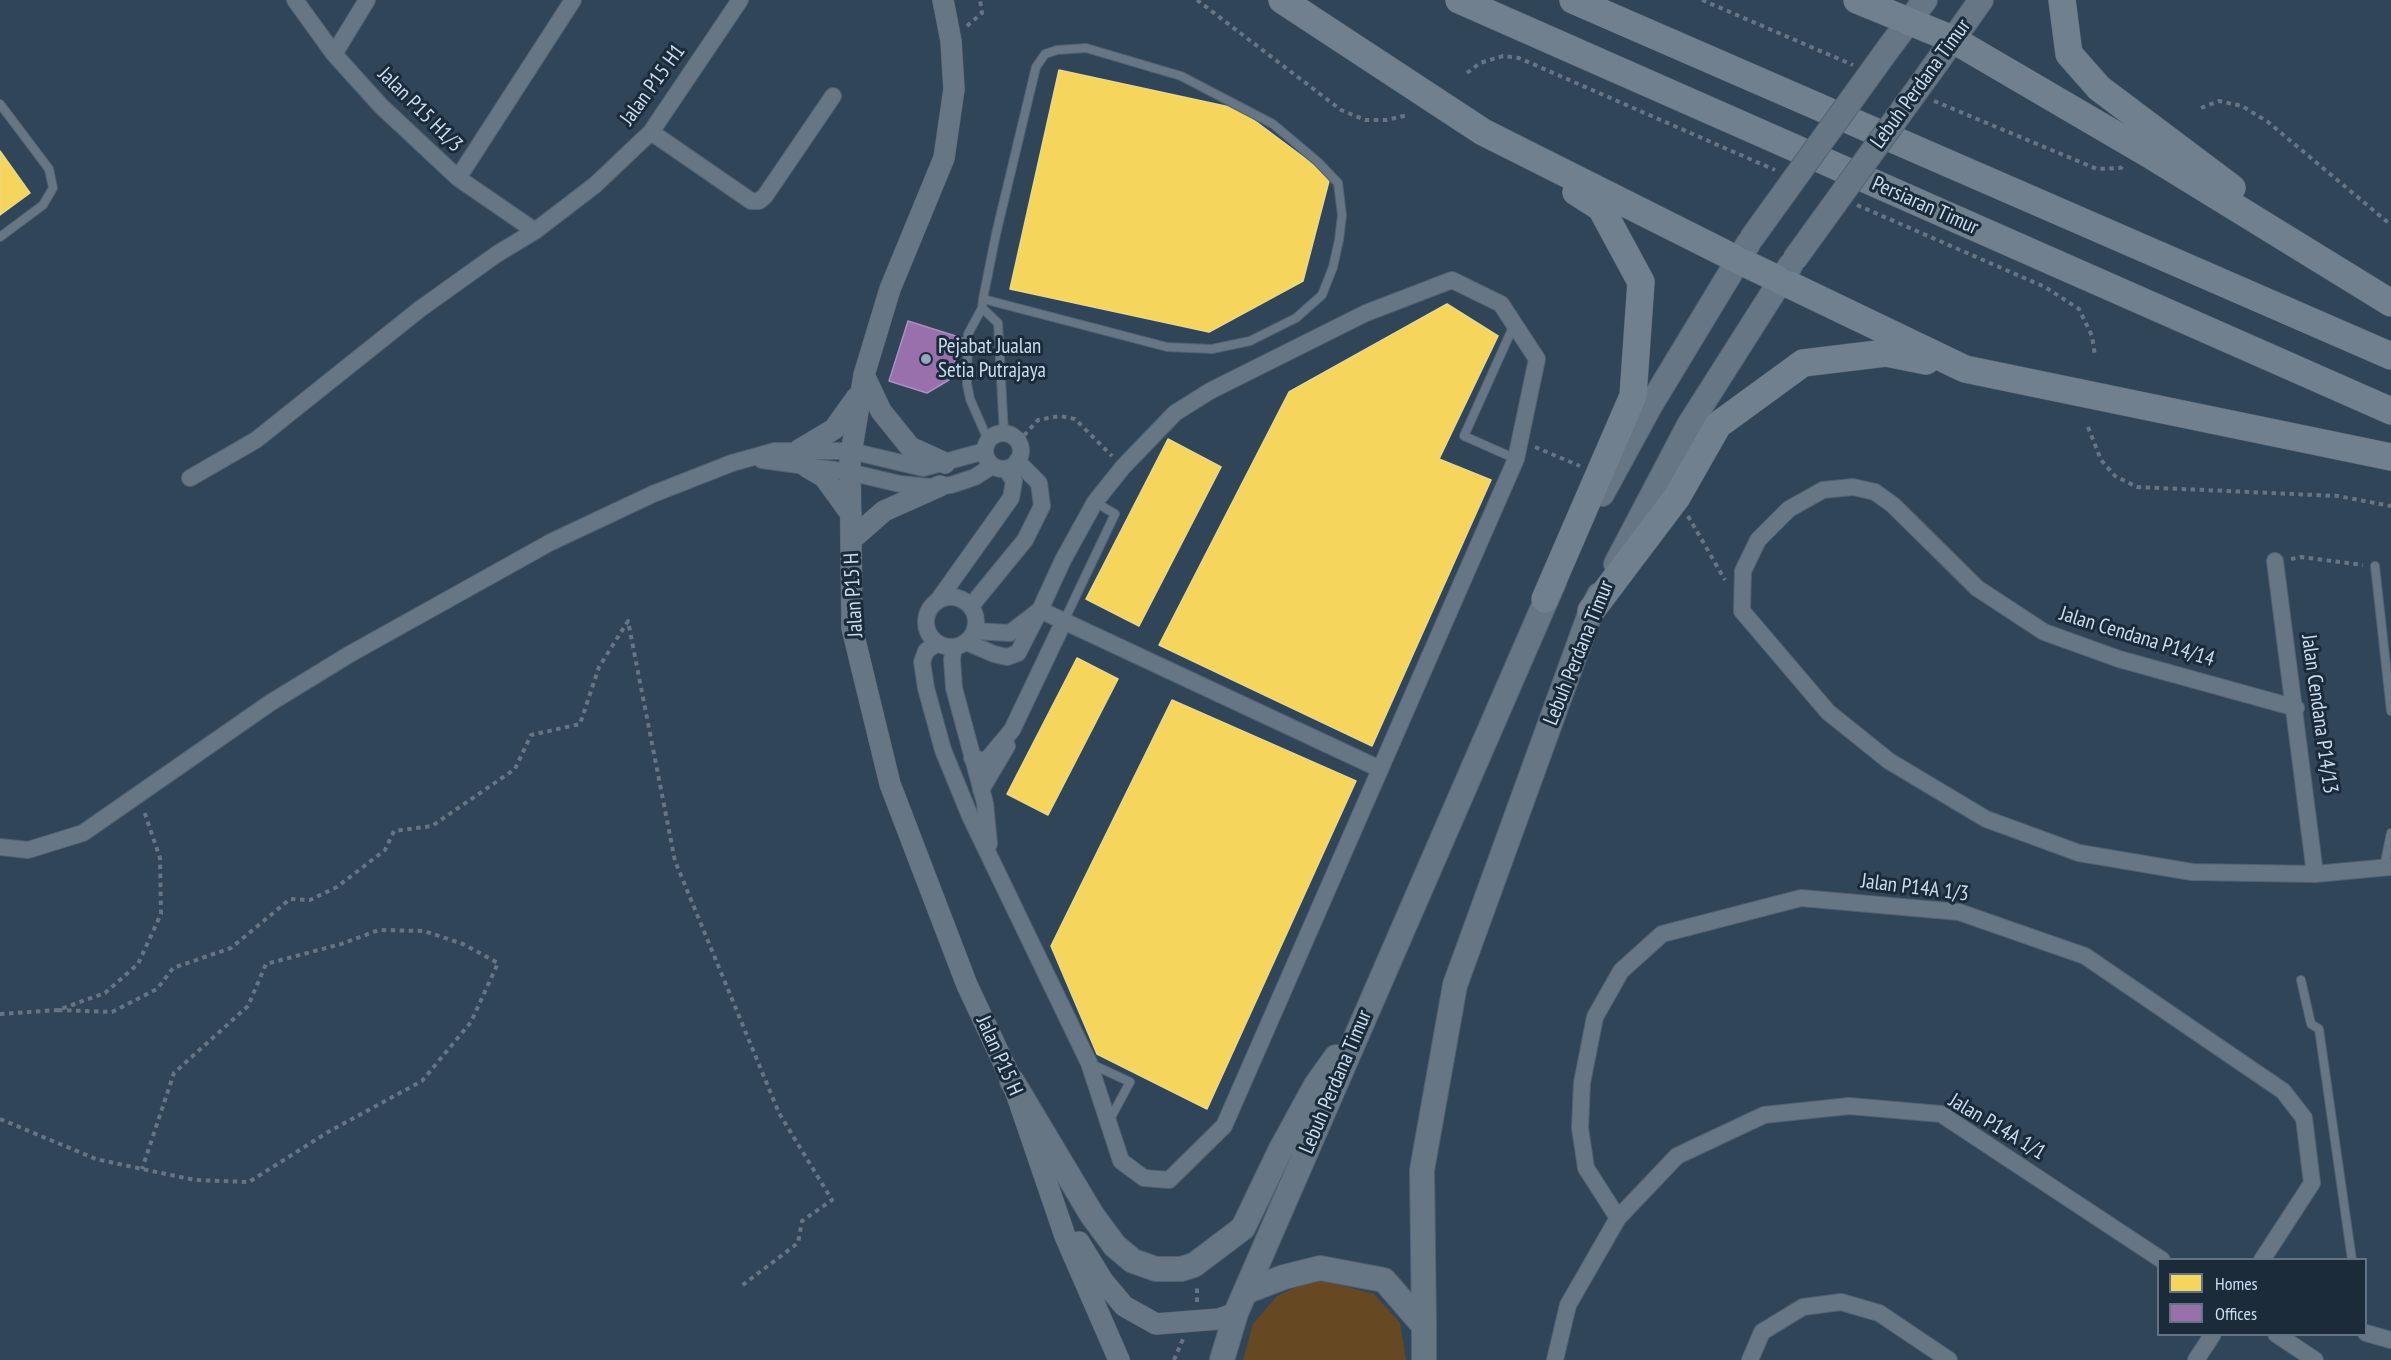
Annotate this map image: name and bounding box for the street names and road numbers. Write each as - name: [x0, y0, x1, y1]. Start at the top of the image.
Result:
- street label: Lebuh Perdana Timur: [1866, 14, 1976, 154]
- street label: Jalan P15 H1: [615, 40, 691, 130]
- street label: Jalan P15 H1/3: [372, 62, 468, 158]
- street label: Persiaran Timur: [1868, 171, 1982, 241]
- street label: Jalan P15 H: [839, 552, 869, 638]
- street label: Lebuh Perdana Timur: [1539, 577, 1619, 729]
- street label: Jalan Cendana P14/14: [2057, 602, 2217, 672]
- street label: Jalan Cendana P14/13: [2295, 633, 2343, 795]
- street label: Jalan P14A 1/3: [1860, 869, 1970, 907]
- street label: Lebuh Perdana Timur: [1294, 1006, 1378, 1158]
- street label: Jalan P15 H: [970, 1012, 1028, 1100]
- street label: Jalan P14A 1/1: [1944, 1088, 2050, 1166]

